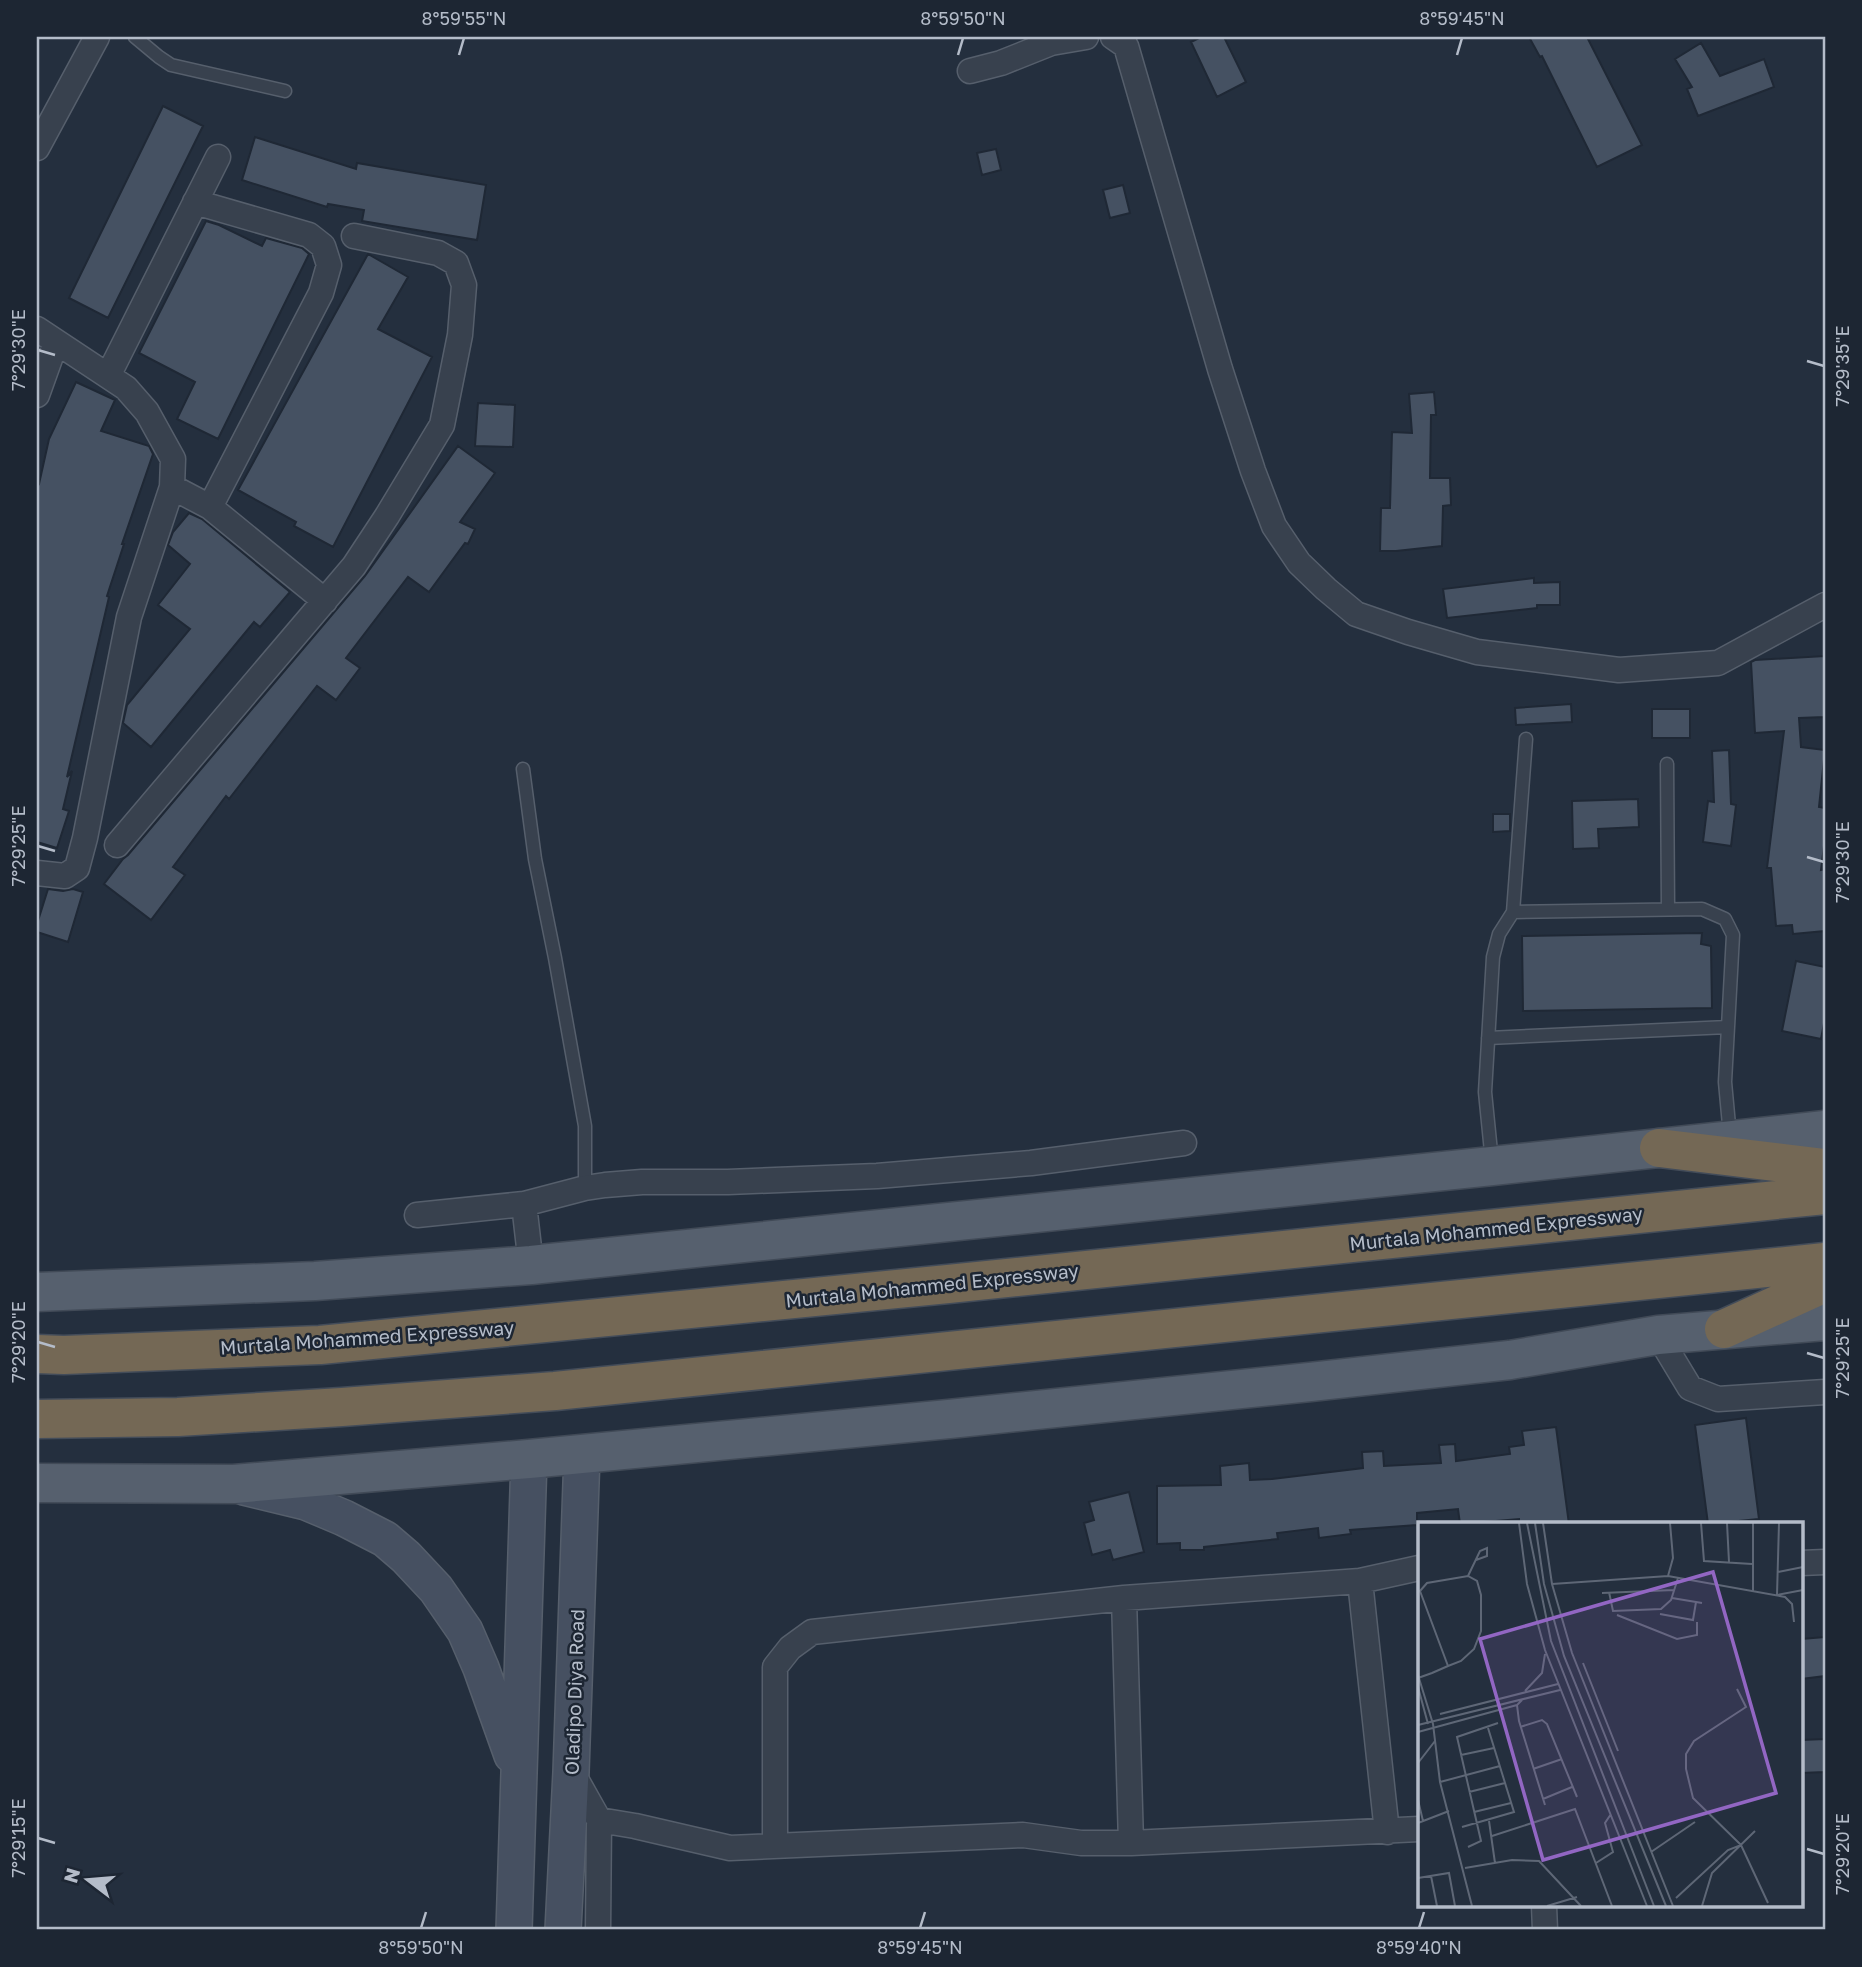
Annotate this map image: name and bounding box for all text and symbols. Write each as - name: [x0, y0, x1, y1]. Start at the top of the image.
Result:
- text: 8°59'55"N: [422, 7, 506, 29]
- text: 8°59'50"N: [920, 7, 1006, 29]
- text: 8°59'45"N: [1419, 7, 1505, 29]
- text: 7°29'30"E: [7, 309, 29, 391]
- text: 7°29'35"E: [1831, 326, 1853, 406]
- text: 7°29'25"E: [7, 806, 29, 886]
- text: 7°29'30"E: [1831, 821, 1853, 903]
- street label: Murtala Mohammed Expressway: [1348, 1201, 1644, 1255]
- street label: Murtala Mohammed Expressway: [784, 1258, 1080, 1312]
- text: 7°29'20"E: [7, 1301, 29, 1383]
- street label: Murtala Mohammed Expressway: [219, 1315, 515, 1359]
- text: 7°29'25"E: [1831, 1318, 1853, 1398]
- inset map: [1418, 1522, 1802, 1908]
- street label: Oladipo Diya Road: [560, 1609, 588, 1775]
- text: 7°29'15"E: [7, 1798, 29, 1878]
- text: 7°29'20"E: [1831, 1813, 1853, 1895]
- north arrow: [52, 1844, 122, 1914]
- text: N: [58, 1865, 84, 1885]
- text: 8°59'50"N: [378, 1936, 464, 1958]
- text: 8°59'45"N: [877, 1936, 963, 1958]
- text: 8°59'40"N: [1376, 1936, 1462, 1958]

